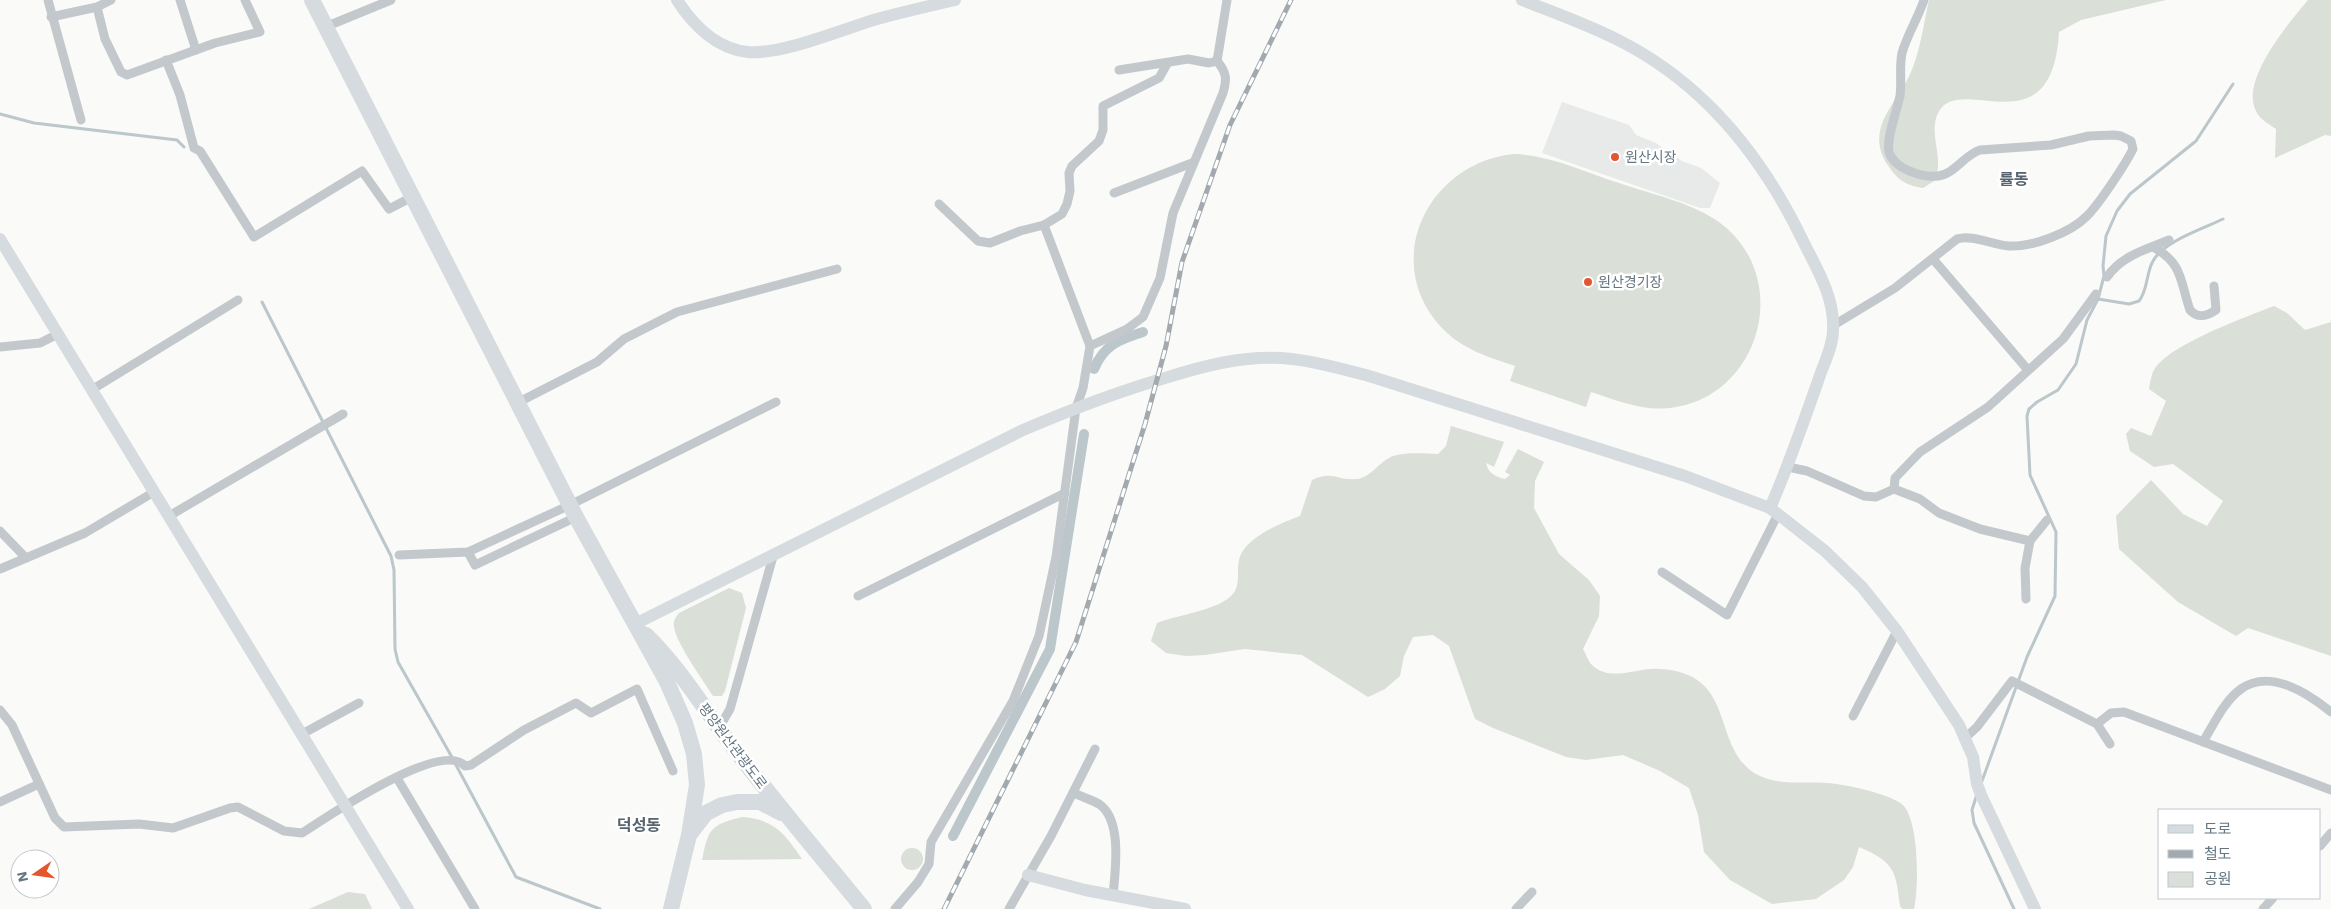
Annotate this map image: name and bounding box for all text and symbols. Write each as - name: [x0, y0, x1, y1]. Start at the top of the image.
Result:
- place label: 원산시장: [1625, 149, 1677, 165]
- marker: 원산시장: [1609, 151, 1621, 163]
- district label: 률동: [1999, 170, 2029, 189]
- place label: 원산경기장: [1598, 274, 1663, 290]
- marker: 원산경기장: [1582, 276, 1594, 288]
- street label: 평양원산관광도로: [696, 700, 770, 792]
- legend: [2158, 809, 2321, 899]
- district label: 덕성동: [617, 816, 661, 835]
- text: 도로: [2204, 820, 2232, 838]
- text: 철도: [2204, 845, 2232, 863]
- north arrow: [10, 849, 60, 899]
- text: N: [13, 870, 31, 884]
- text: 공원: [2204, 870, 2232, 888]

